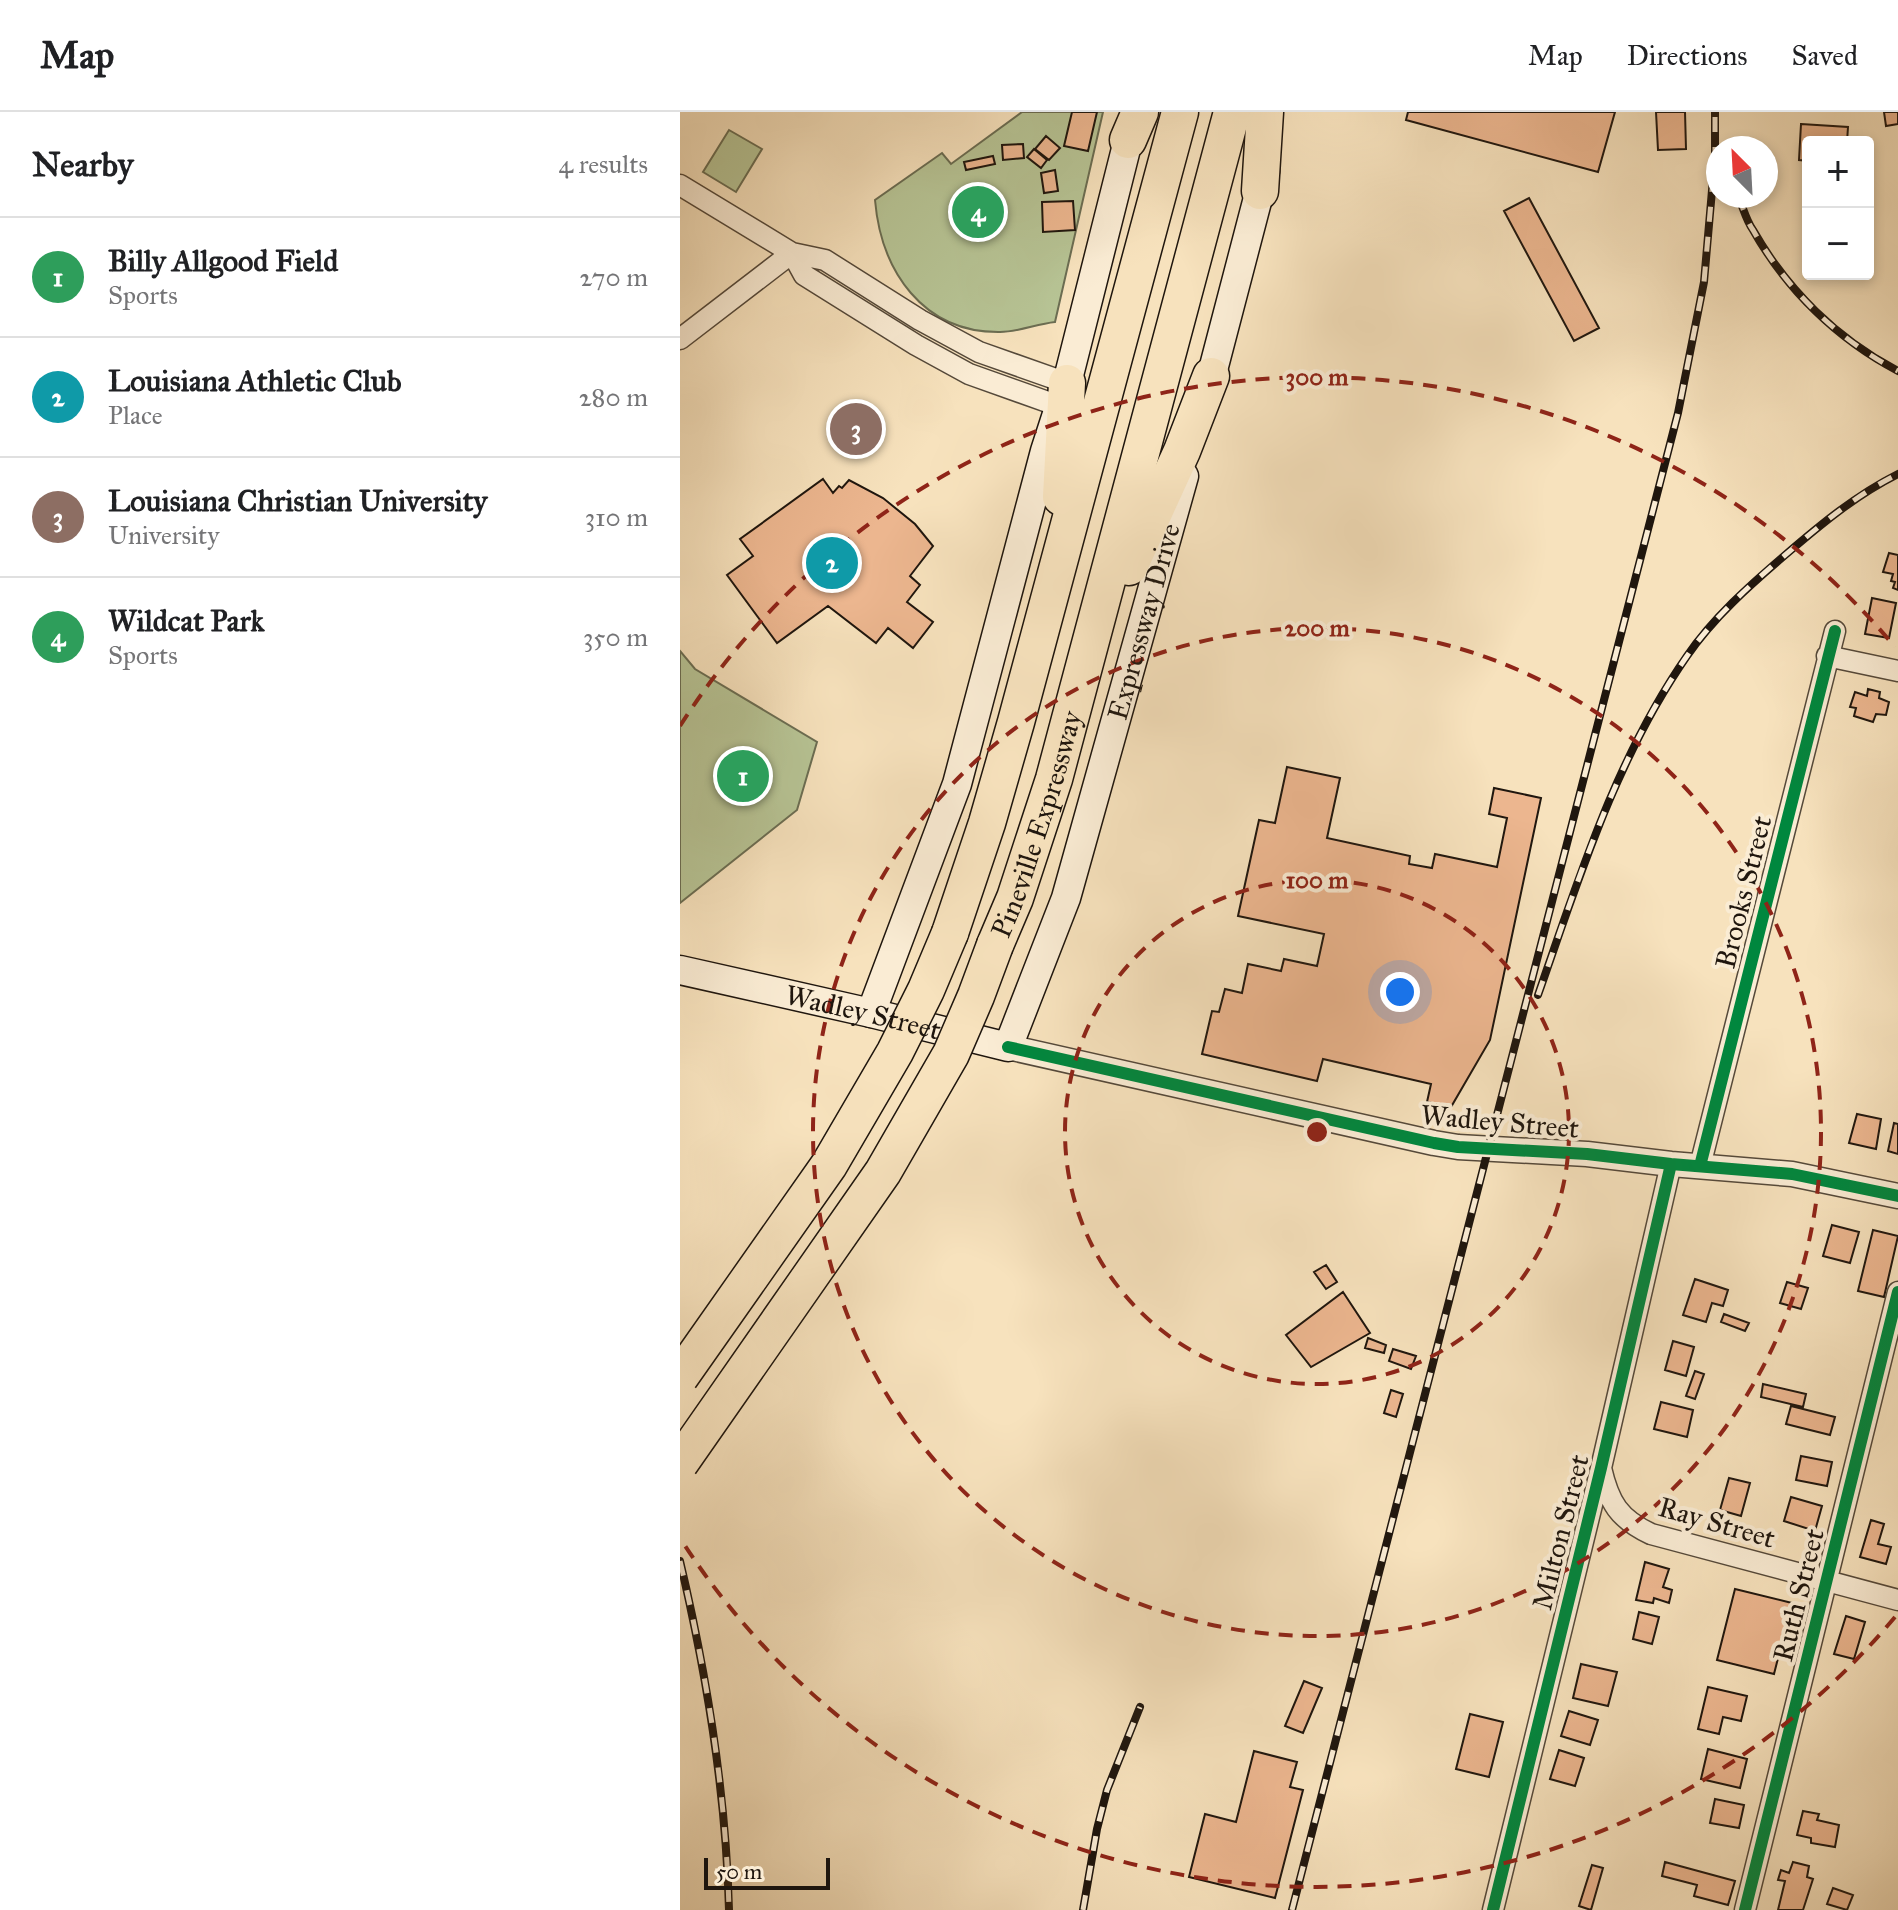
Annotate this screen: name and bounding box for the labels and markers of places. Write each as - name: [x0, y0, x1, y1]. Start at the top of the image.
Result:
- pin: 4: [952, 182, 1004, 242]
- pin: 3: [830, 399, 882, 459]
- pin: 2: [806, 533, 858, 593]
- pin: 1: [717, 746, 769, 806]
- centre of rings: [1303, 1118, 1331, 1146]

